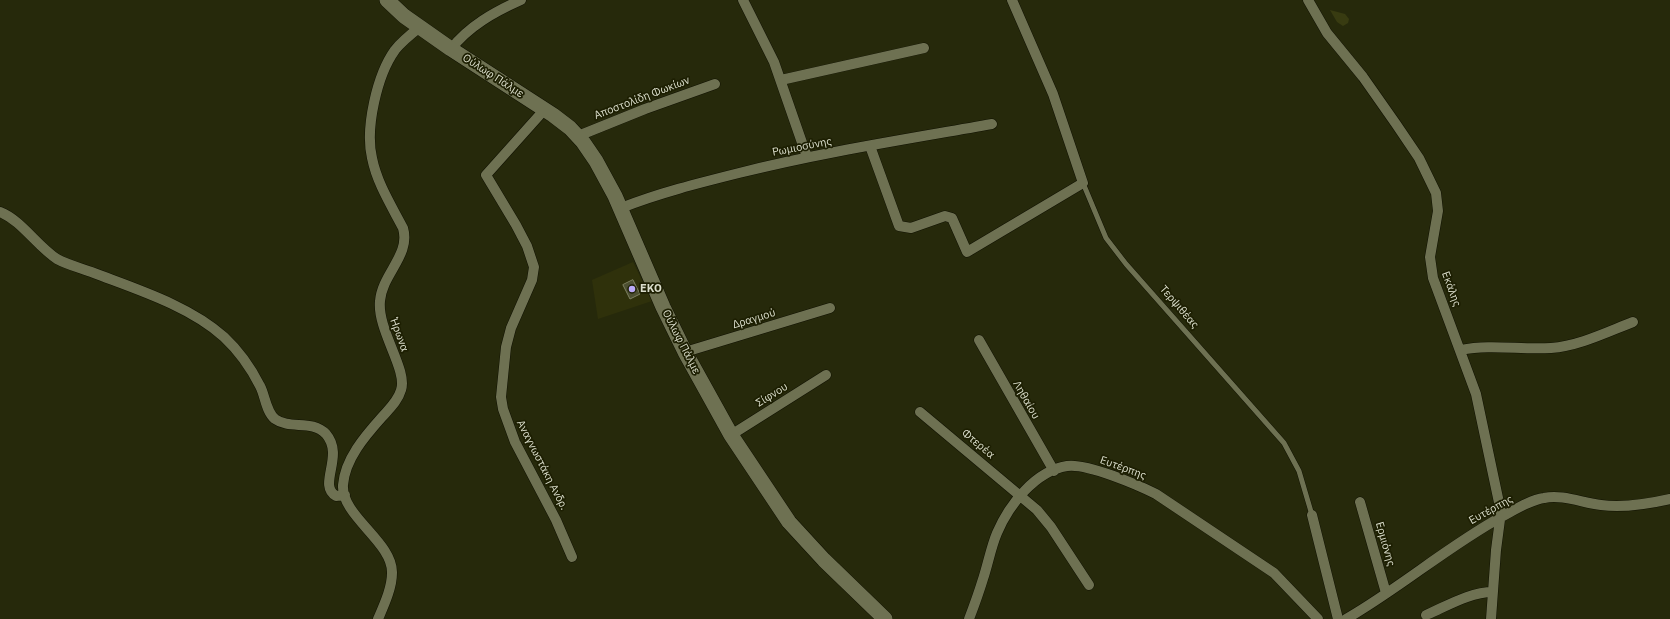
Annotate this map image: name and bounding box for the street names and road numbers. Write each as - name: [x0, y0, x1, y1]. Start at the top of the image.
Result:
- street label: Ούλωφ Πάλμε: [460, 51, 526, 101]
- street label: Αποστολίδη Φωκίων: [592, 74, 692, 122]
- street label: Ρωμιοσύνης: [771, 135, 833, 159]
- street label: Εκάλης: [1439, 270, 1463, 308]
- street label: Τερψιθέας: [1157, 283, 1201, 331]
- street label: Δραγμού: [731, 306, 777, 332]
- street label: Ούλωφ Πάλμε: [659, 308, 703, 376]
- street label: Ήρωνα: [387, 316, 411, 354]
- street label: Ληθαίου: [1010, 378, 1042, 422]
- street label: Σίφνου: [754, 380, 790, 410]
- street label: Αναγνωστάκη Ανδρ.: [514, 418, 570, 512]
- street label: Φτερέα: [959, 426, 997, 462]
- street label: Ευτέρπης: [1098, 454, 1148, 482]
- street label: Ευτέρπης: [1467, 493, 1515, 527]
- street label: Ερμιόνης: [1372, 520, 1398, 568]

